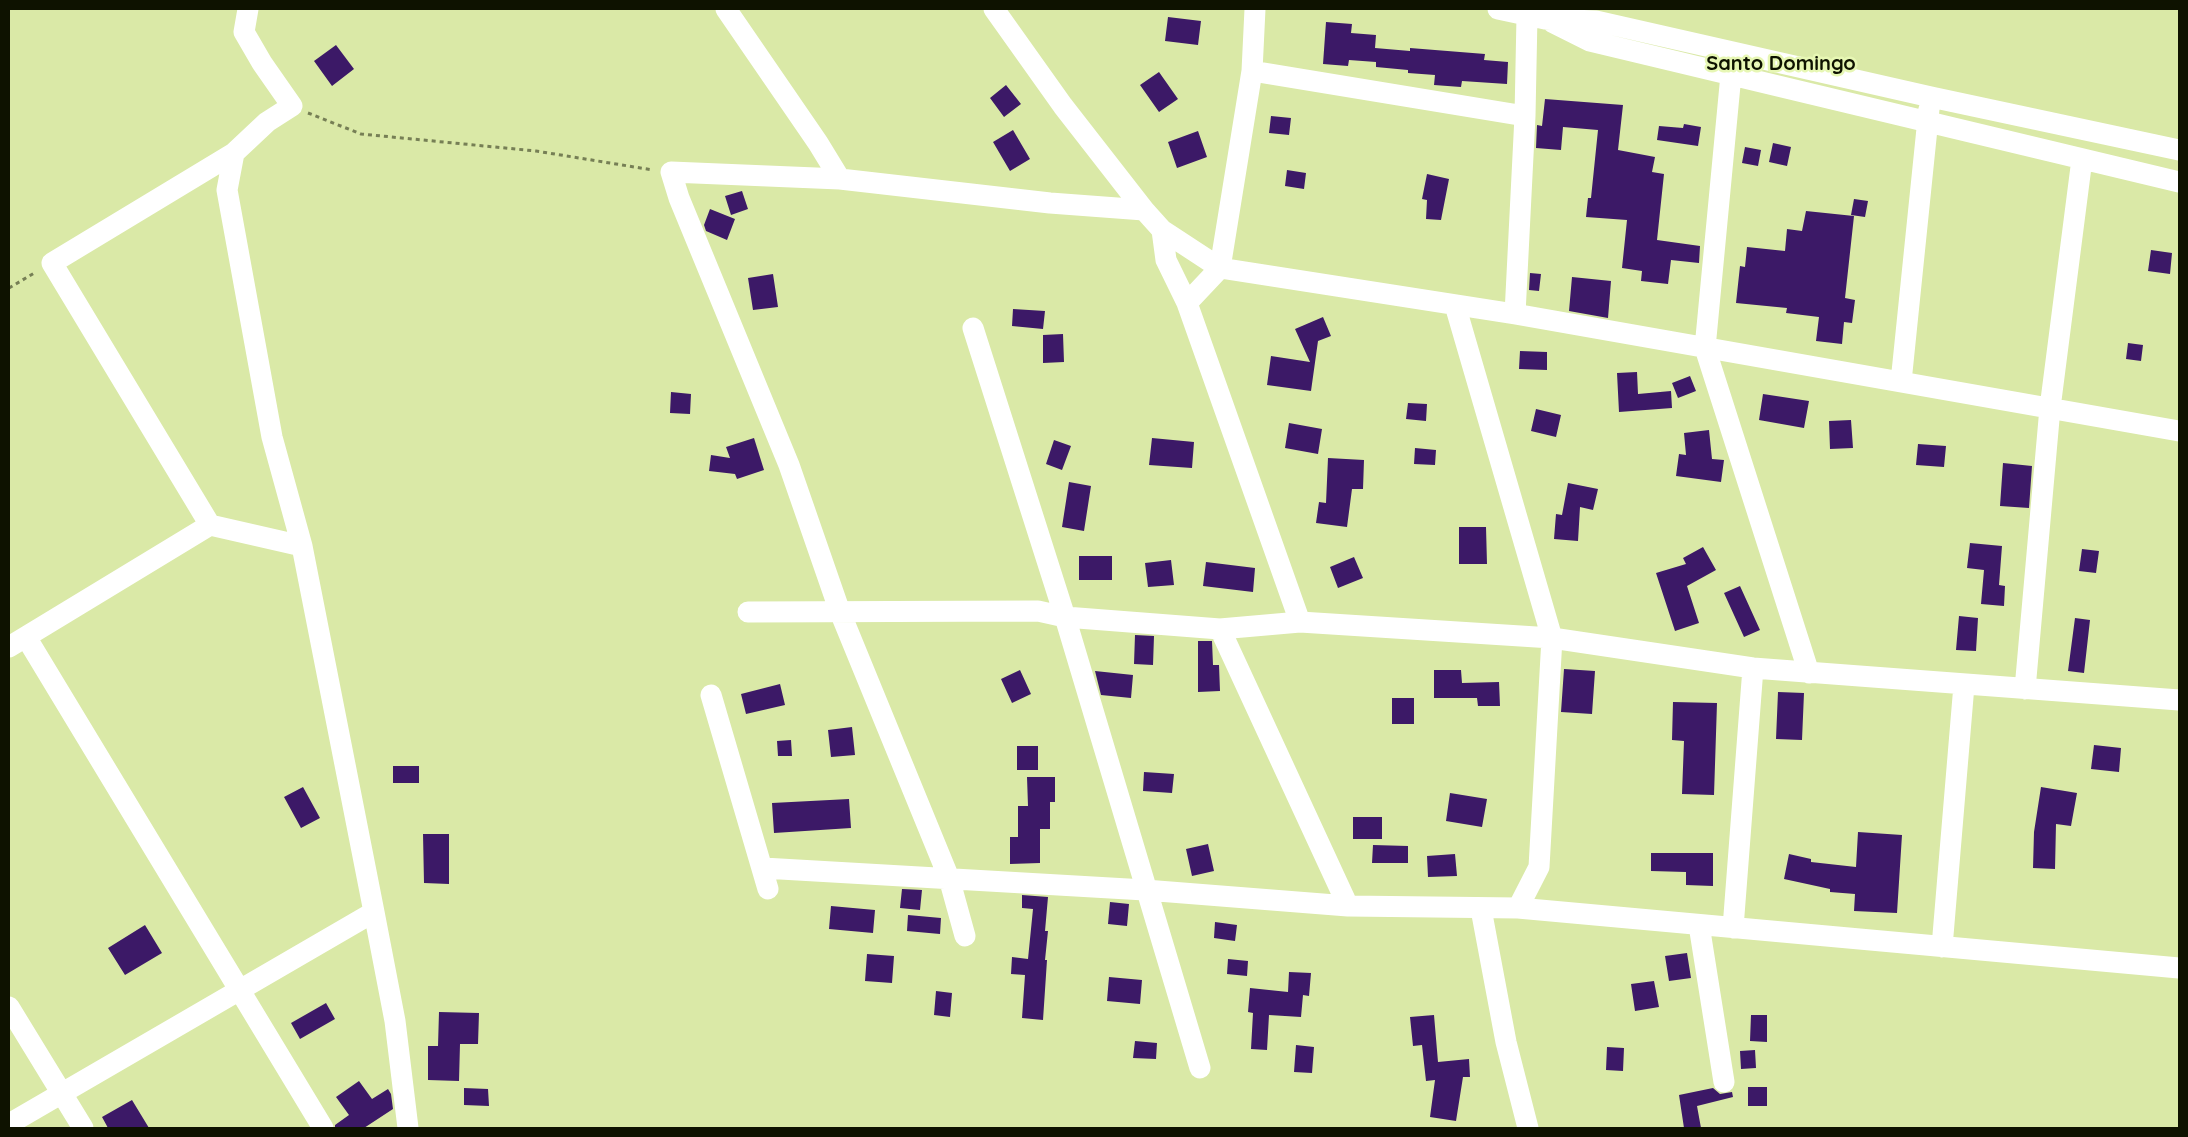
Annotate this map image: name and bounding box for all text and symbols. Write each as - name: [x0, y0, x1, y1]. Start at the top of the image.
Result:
- district label: Santo Domingo: [1706, 52, 1856, 76]

